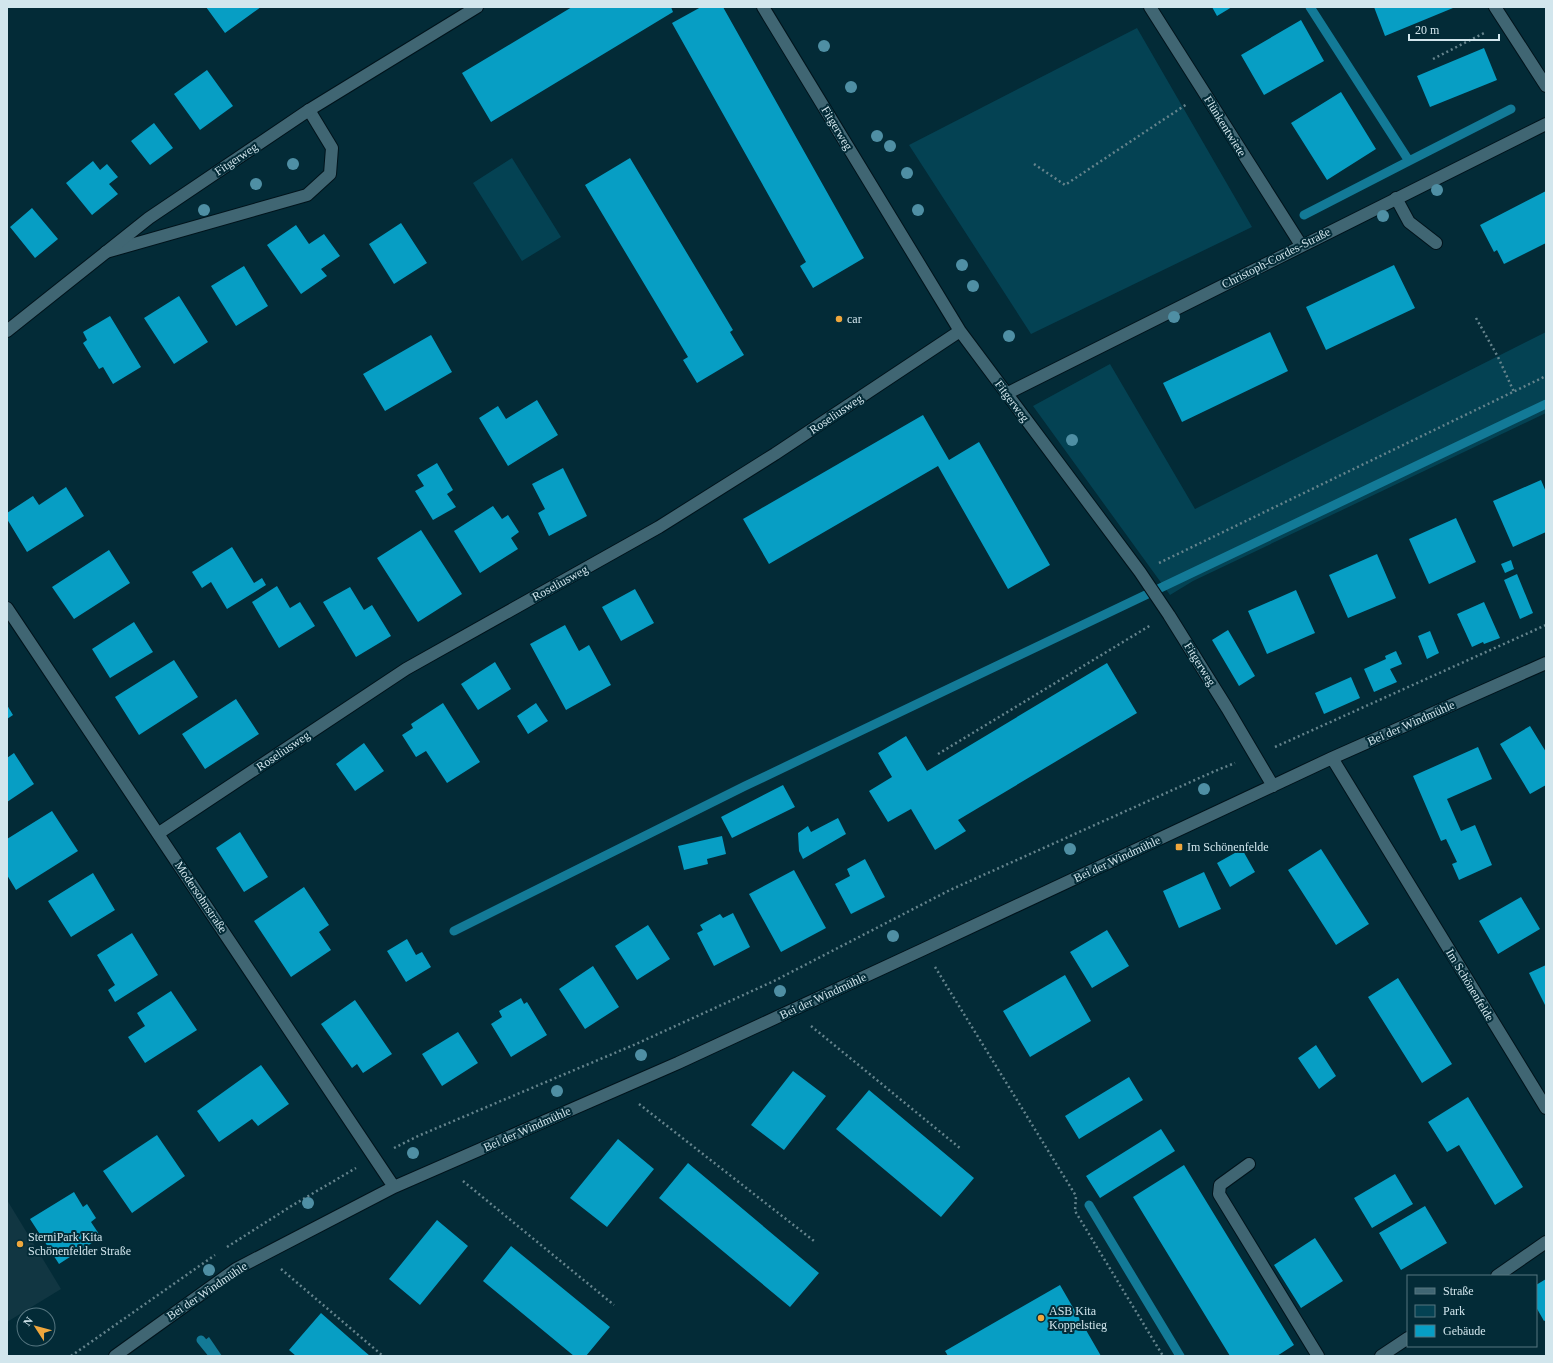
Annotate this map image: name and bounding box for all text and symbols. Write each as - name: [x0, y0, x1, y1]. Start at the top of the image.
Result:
- scale bar: [1409, 16, 1499, 42]
- text: 20 m: [1415, 23, 1440, 37]
- street label: Flünkentwiete: [1201, 93, 1249, 159]
- street label: Fitgerweg: [818, 104, 856, 152]
- street label: Fitgerweg: [212, 140, 260, 178]
- street label: Christoph-Cordes-Straße: [1219, 225, 1333, 291]
- place label: car: [847, 312, 862, 326]
- marker: car: [834, 314, 844, 324]
- street label: Fitgerweg: [992, 377, 1032, 425]
- street label: Roseliusweg: [807, 391, 865, 437]
- street label: Roseliusweg: [530, 562, 590, 604]
- street label: Fitgerweg: [1181, 640, 1219, 688]
- street label: Bei der Windmühle: [1365, 697, 1457, 749]
- street label: Roseliusweg: [254, 728, 312, 774]
- street label: Bei der Windmühle: [1071, 833, 1163, 885]
- place label: Im Schönenfelde: [1187, 840, 1269, 854]
- marker: Im Schönenfelde: [1174, 842, 1184, 852]
- street label: Modersohnstraße: [172, 859, 230, 935]
- street label: Im Schönenfelde: [1443, 946, 1497, 1024]
- street label: Bei der Windmühle: [777, 970, 869, 1022]
- street label: Bei der Windmühle: [481, 1103, 573, 1155]
- place label: SterniPark Kita Schönenfelder Straße: [28, 1230, 131, 1258]
- marker: SterniPark Kita Schönenfelder Straße: [15, 1239, 25, 1249]
- street label: Bei der Windmühle: [164, 1259, 250, 1323]
- legend: [1407, 1275, 1537, 1347]
- text: Straße: [1443, 1284, 1474, 1298]
- place label: ASB Kita Koppelstieg: [1049, 1304, 1107, 1332]
- text: Park: [1443, 1304, 1465, 1318]
- north arrow: [16, 1307, 56, 1347]
- marker: ASB Kita Koppelstieg: [1036, 1313, 1046, 1323]
- text: N: [21, 1314, 35, 1328]
- text: Gebäude: [1443, 1324, 1486, 1338]

